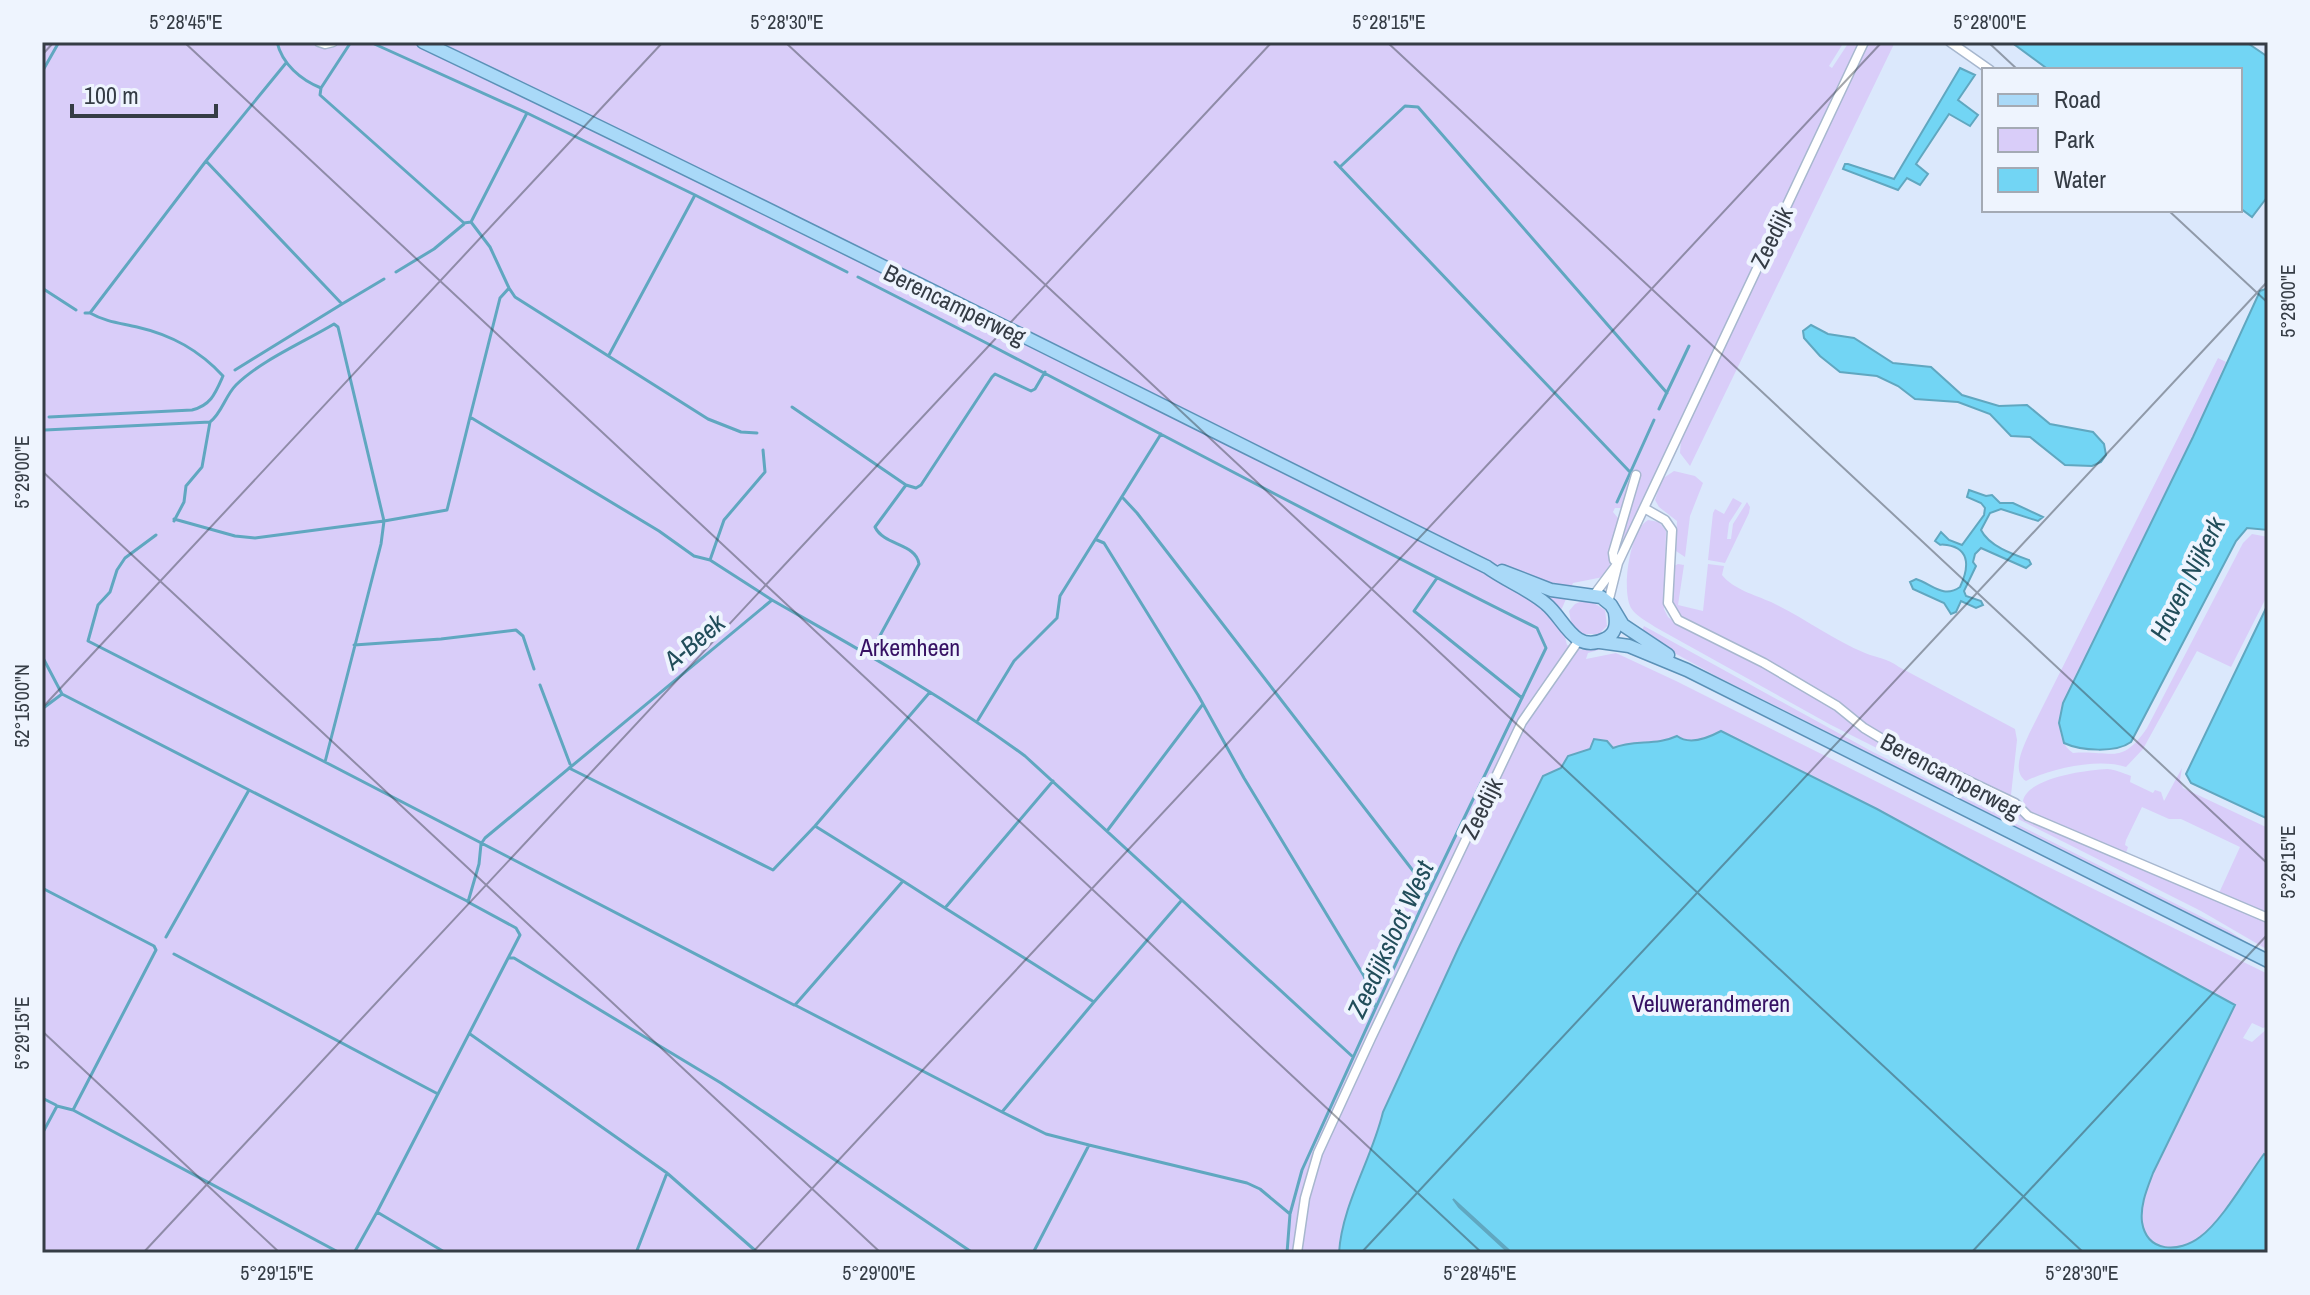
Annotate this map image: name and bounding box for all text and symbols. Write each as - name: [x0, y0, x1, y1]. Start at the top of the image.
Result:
- text: 5°28'45"E: [149, 8, 223, 35]
- text: 5°28'30"E: [750, 8, 824, 35]
- text: 5°28'15"E: [1352, 8, 1426, 35]
- text: 5°28'00"E: [1953, 8, 2027, 35]
- scale bar: [72, 68, 216, 118]
- legend: [1982, 68, 2242, 212]
- text: 100 m: [84, 79, 139, 111]
- text: Road: [2054, 83, 2101, 115]
- text: Park: [2054, 123, 2095, 155]
- text: Water: [2054, 163, 2106, 195]
- street label: Zeedijk: [1742, 201, 1800, 273]
- street label: Berencamperweg: [879, 256, 1031, 352]
- text: 5°28'00"E: [2274, 264, 2301, 338]
- text: 5°29'00"E: [8, 435, 35, 509]
- water label: Haven Nijkerk: [2141, 509, 2234, 646]
- water label: A-Beek: [655, 604, 733, 678]
- park label: Arkemheen: [859, 631, 960, 663]
- text: 52°15'00"N: [8, 664, 35, 748]
- street label: Berencamperweg: [1875, 725, 2027, 825]
- street label: Zeedijk: [1452, 772, 1510, 844]
- text: 5°28'15"E: [2274, 825, 2301, 899]
- water label: Zeedijksloot West: [1338, 854, 1442, 1024]
- park label: Veluwerandmeren: [1632, 987, 1790, 1019]
- text: 5°29'15"E: [8, 996, 35, 1070]
- text: 5°29'15"E: [240, 1259, 314, 1286]
- text: 5°29'00"E: [842, 1259, 916, 1286]
- text: 5°28'45"E: [1443, 1259, 1517, 1286]
- text: 5°28'30"E: [2045, 1259, 2119, 1286]

